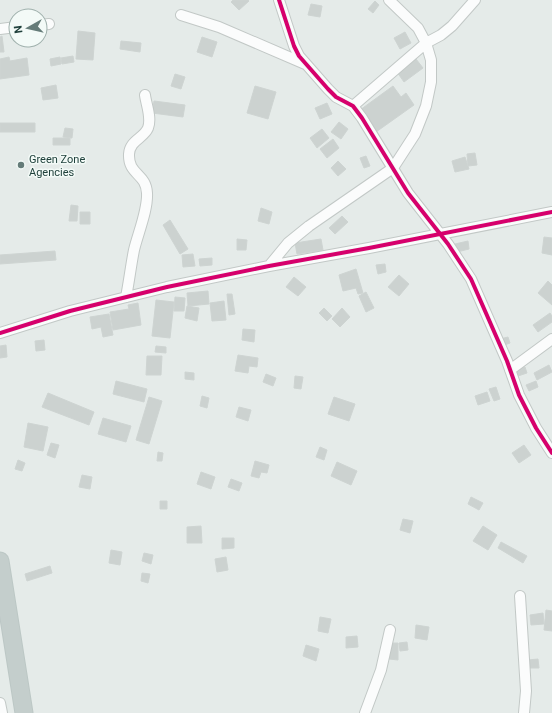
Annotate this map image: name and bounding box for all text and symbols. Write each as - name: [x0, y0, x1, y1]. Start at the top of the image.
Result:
- north arrow: [8, 8, 48, 48]
- text: N: [12, 24, 26, 34]
- place label: Green Zone Agencies: [29, 153, 85, 179]
- marker: Green Zone Agencies: [16, 160, 26, 170]

